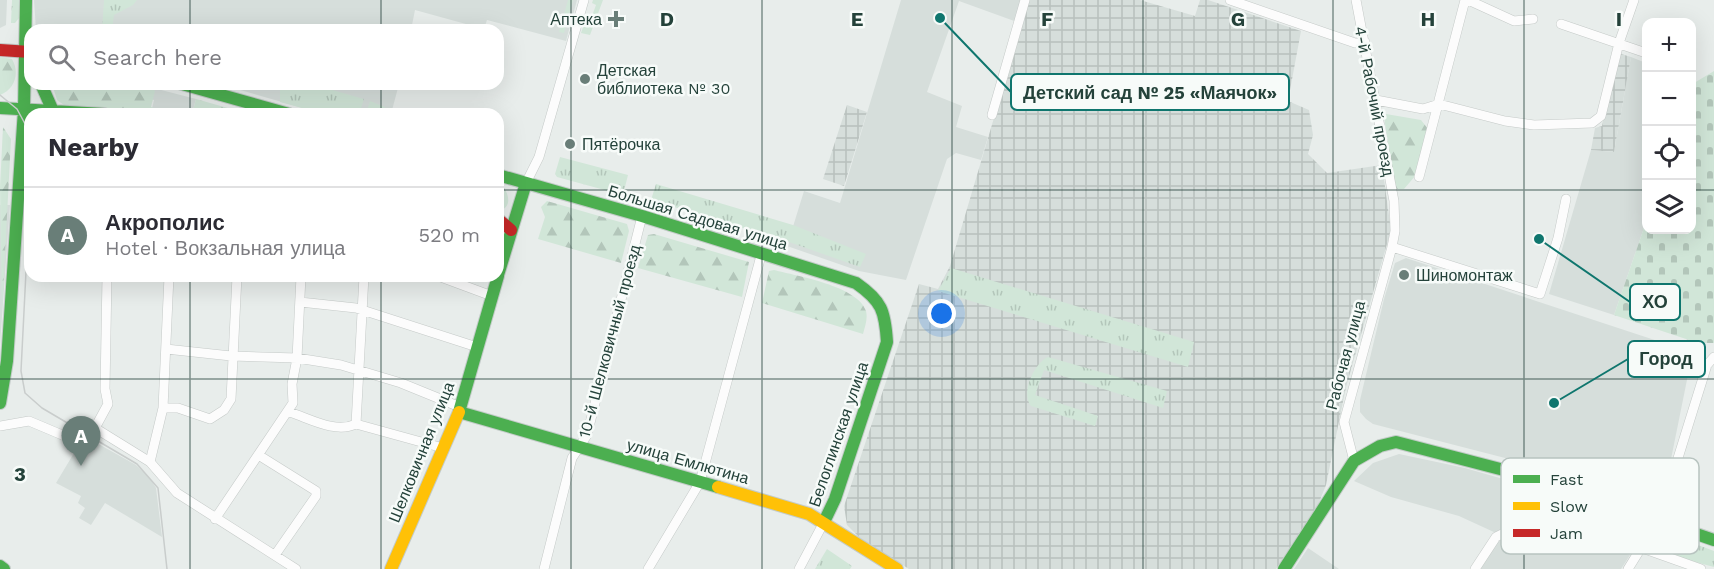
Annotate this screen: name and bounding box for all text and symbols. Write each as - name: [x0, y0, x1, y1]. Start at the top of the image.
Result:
- text: D: [660, 7, 674, 31]
- text: E: [851, 7, 863, 31]
- text: F: [1041, 7, 1053, 31]
- text: G: [1231, 7, 1245, 31]
- text: H: [1421, 7, 1435, 31]
- text: I: [1616, 7, 1622, 31]
- place label: Аптека: [550, 10, 602, 29]
- marker: Аптека: [607, 10, 625, 28]
- map controls: [1642, 18, 1696, 234]
- button: +: [1642, 18, 1696, 72]
- search box: [24, 24, 504, 90]
- street label: 4-й Рабочий проезд: [1351, 25, 1398, 178]
- icon: search: [45, 41, 78, 74]
- text: Search here: [93, 45, 222, 70]
- place label: Детская библиотека № 30: [597, 61, 730, 98]
- marker: Детская библиотека № 30: [578, 72, 592, 86]
- button: −: [1642, 72, 1696, 126]
- callout: Детский сад № 25 «Маячок»: [1011, 74, 1289, 110]
- text: Детский сад № 25 «Маячок»: [1023, 82, 1277, 103]
- button: locate: [1642, 126, 1696, 180]
- text: Nearby: [48, 132, 139, 162]
- place label: Пятёрочка: [582, 135, 661, 154]
- marker: Пятёрочка: [563, 137, 577, 151]
- button: layers: [1642, 180, 1696, 234]
- street label: Большая Садовая улица: [606, 181, 790, 254]
- text: Акрополис: [105, 210, 225, 235]
- text: A: [61, 223, 74, 247]
- text: 520 m: [418, 223, 480, 247]
- text: Hotel · Вокзальная улица: [105, 236, 345, 260]
- street label: 10-й Шелковичный проезд: [575, 242, 645, 440]
- place label: Шиномонтаж: [1416, 266, 1513, 285]
- marker: Шиномонтаж: [1397, 268, 1411, 282]
- callout: ХО: [1630, 284, 1680, 320]
- text: ХО: [1642, 291, 1668, 312]
- street label: Рабочая улица: [1322, 298, 1369, 412]
- your location: [927, 299, 956, 328]
- callout: Город: [1628, 341, 1705, 377]
- text: Город: [1639, 348, 1693, 369]
- street label: Белоглинская улица: [805, 359, 872, 509]
- street label: Шелковичная улица: [385, 379, 458, 525]
- pin: A: [62, 416, 100, 466]
- street label: улица Емлютина: [625, 435, 751, 488]
- legend: [1501, 458, 1699, 554]
- text: 3: [14, 462, 26, 486]
- text: Fast: [1550, 470, 1583, 489]
- text: Slow: [1550, 497, 1588, 516]
- text: Jam: [1550, 524, 1583, 543]

